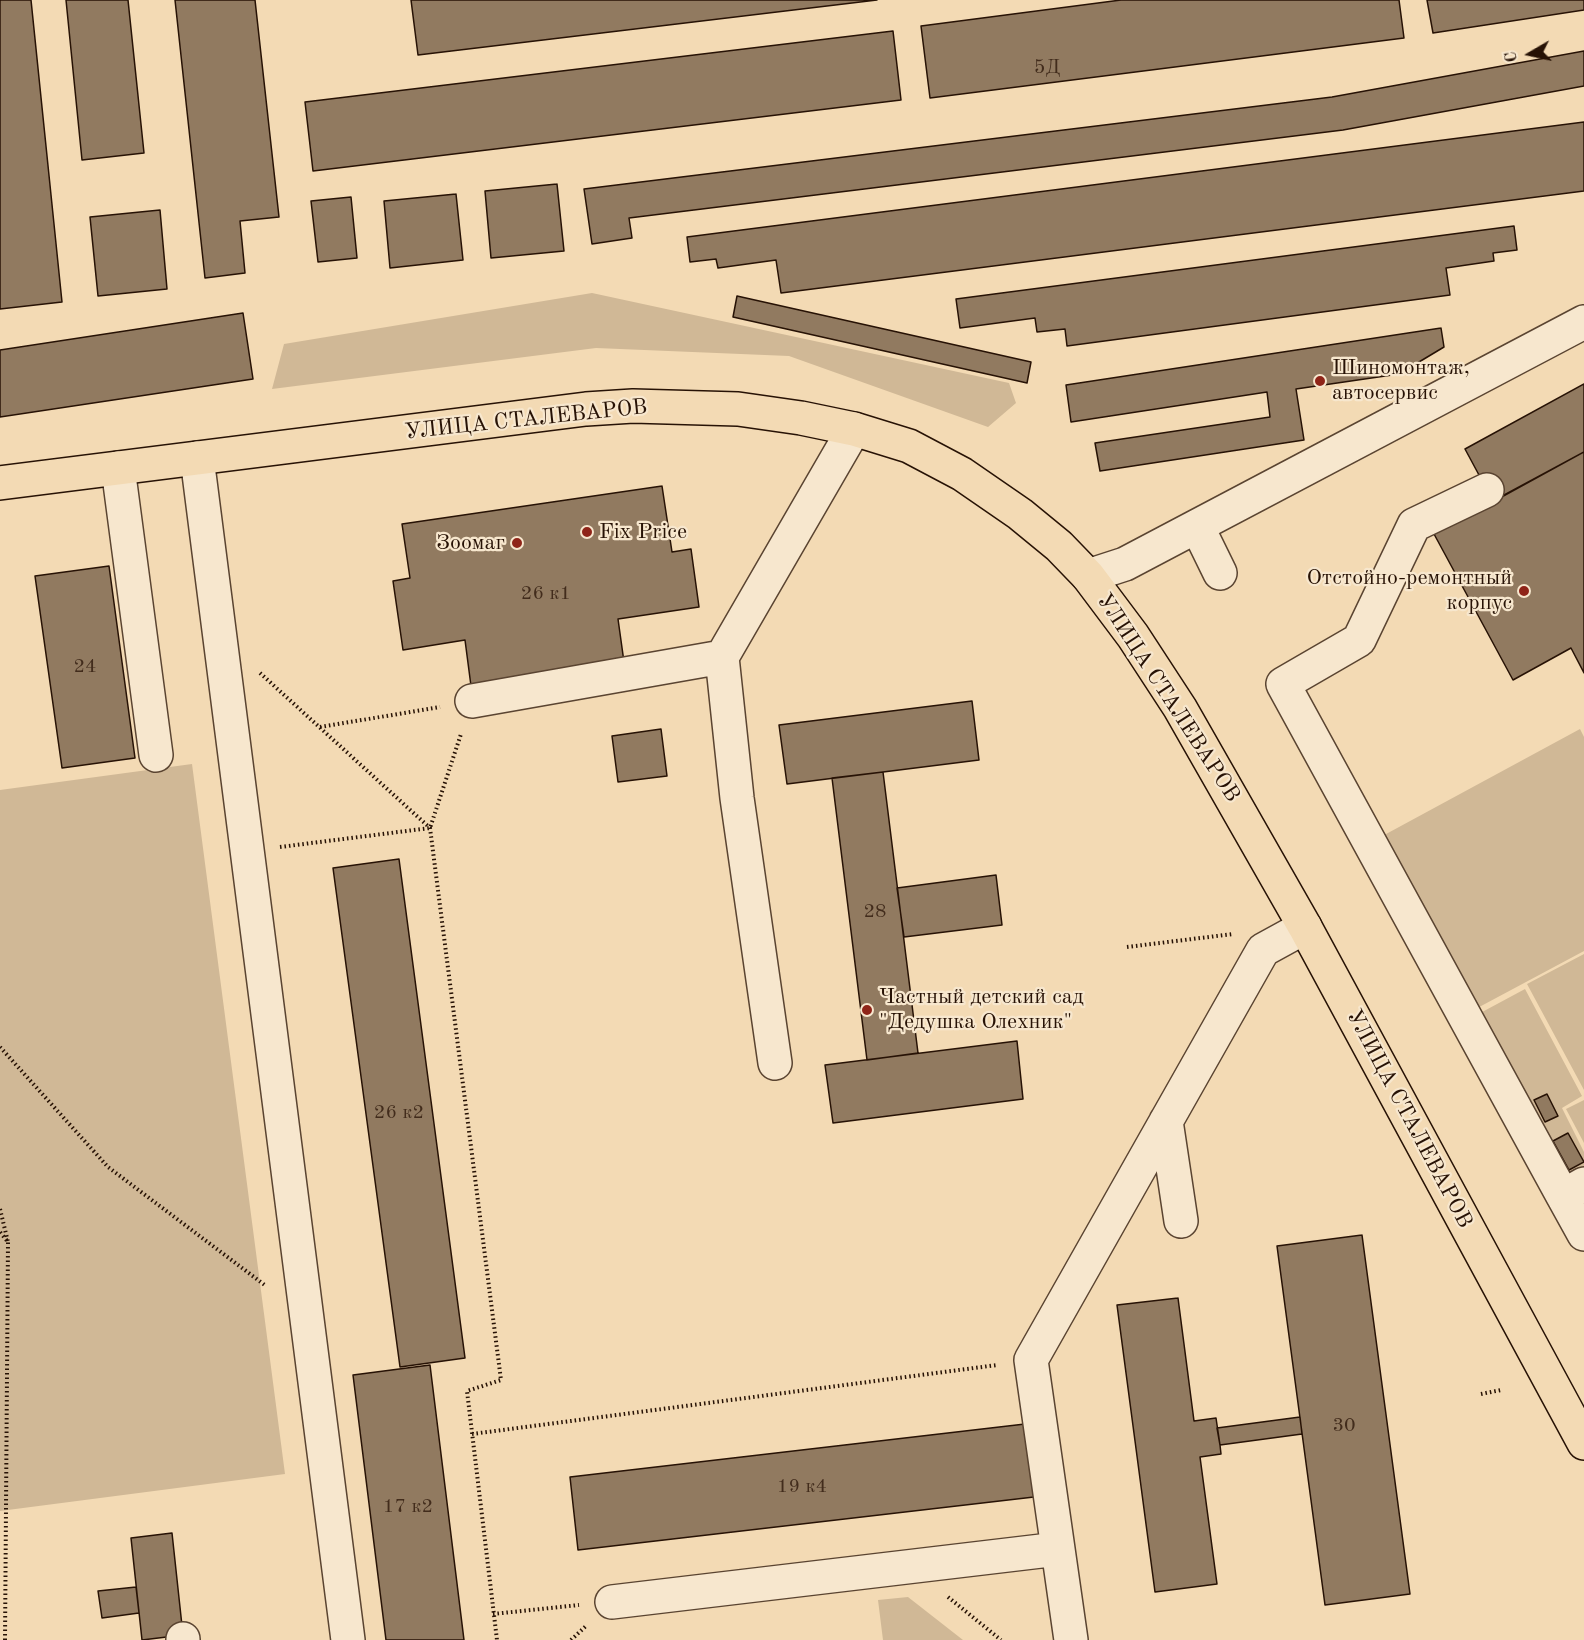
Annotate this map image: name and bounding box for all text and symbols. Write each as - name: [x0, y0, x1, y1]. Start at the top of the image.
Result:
- north arrow: [1500, 24, 1560, 84]
- text: С: [1503, 50, 1521, 63]
- house number: 5Д: [1034, 56, 1060, 80]
- place label: Шиномонтаж, автосервис: [1332, 355, 1470, 406]
- marker: Шиномонтаж, автосервис: [1313, 374, 1327, 388]
- street label: УЛИЦА СТАЛЕВАРОВ: [403, 394, 649, 446]
- place label: Fix Price: [599, 519, 687, 545]
- marker: Fix Price: [580, 525, 594, 539]
- place label: Зоомаг: [436, 530, 505, 556]
- marker: Зоомаг: [510, 536, 524, 550]
- place label: Отстойно-ремонтный корпус: [1306, 565, 1512, 616]
- house number: 26 к1: [521, 582, 571, 606]
- marker: Отстойно-ремонтный корпус: [1517, 584, 1531, 598]
- street label: УЛИЦА СТАЛЕВАРОВ: [1091, 589, 1245, 807]
- house number: 24: [73, 655, 97, 679]
- house number: 28: [863, 900, 887, 924]
- place label: Частный детский сад "Дедушка Олехник": [879, 984, 1084, 1036]
- marker: Частный детский сад "Дедушка Олехник": [860, 1003, 874, 1017]
- street label: УЛИЦА СТАЛЕВАРОВ: [1340, 1005, 1478, 1233]
- house number: 26 к2: [374, 1101, 424, 1125]
- house number: 30: [1332, 1414, 1356, 1438]
- house number: 19 к4: [777, 1475, 827, 1499]
- house number: 17 к2: [383, 1495, 433, 1519]

